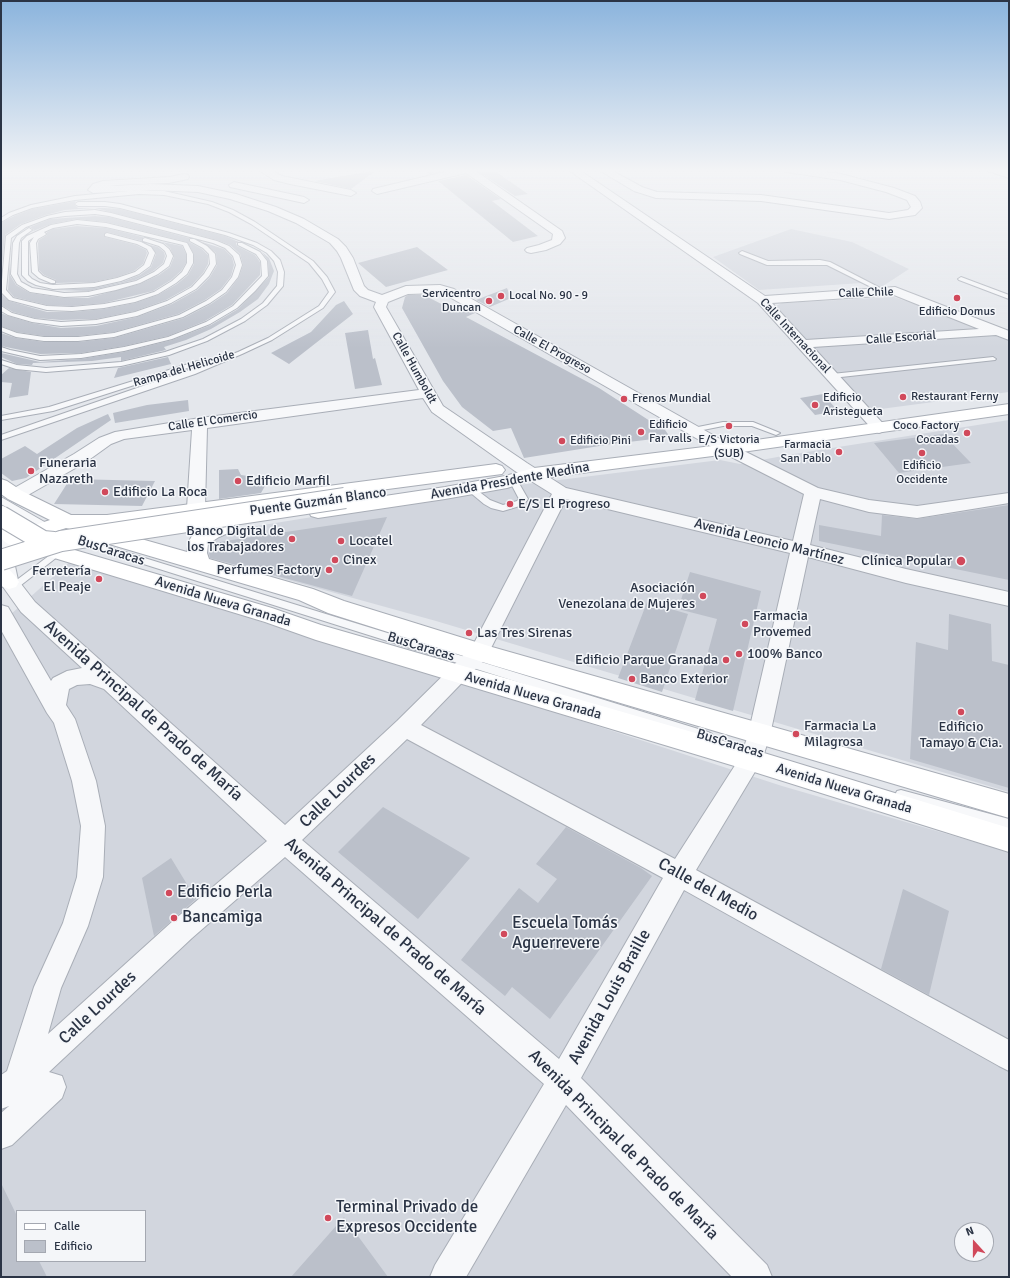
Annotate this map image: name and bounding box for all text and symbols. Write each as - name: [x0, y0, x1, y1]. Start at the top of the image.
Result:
- street label: Calle Chile: [838, 285, 894, 301]
- place label: Servicentro Duncan: [422, 287, 481, 315]
- place label: Local No. 90 - 9: [509, 289, 588, 303]
- marker: Local No. 90 - 9: [496, 291, 506, 301]
- marker: Edificio Domus: [952, 293, 962, 303]
- marker: Servicentro Duncan: [484, 296, 494, 306]
- street label: Calle Internacional: [757, 296, 833, 376]
- place label: Edificio Domus: [919, 305, 995, 319]
- street label: Calle El Progreso: [511, 323, 593, 377]
- street label: Calle Escorial: [866, 328, 936, 348]
- street label: Calle Humboldt: [388, 330, 440, 406]
- street label: Rampa del Helicoide: [132, 348, 236, 390]
- place label: Restaurant Ferny: [911, 390, 998, 404]
- place label: Edificio Aristegueta: [823, 391, 883, 419]
- place label: Frenos Mundial: [632, 392, 711, 406]
- marker: Restaurant Ferny: [898, 392, 908, 402]
- marker: Frenos Mundial: [619, 394, 629, 404]
- marker: Edificio Aristegueta: [810, 400, 820, 410]
- street label: Calle El Comercio: [167, 408, 259, 434]
- place label: Edificio Far valls: [649, 418, 692, 446]
- place label: Coco Factory Cocadas: [893, 419, 959, 447]
- marker: E/S Victoria (SUB): [724, 421, 734, 431]
- marker: Edificio Far valls: [636, 427, 646, 437]
- marker: Coco Factory Cocadas: [962, 428, 972, 438]
- place label: E/S Victoria (SUB): [698, 433, 760, 461]
- place label: Edificio Pini: [570, 434, 631, 448]
- marker: Edificio Pini: [557, 436, 567, 446]
- place label: Farmacia San Pablo: [780, 438, 831, 466]
- marker: Farmacia San Pablo: [834, 447, 844, 457]
- marker: Edificio Occidente: [917, 448, 927, 458]
- place label: Funeraria Nazareth: [39, 455, 97, 488]
- street label: Avenida Presidente Medina: [429, 459, 591, 503]
- place label: Edificio Occidente: [896, 459, 948, 487]
- marker: Funeraria Nazareth: [26, 466, 36, 476]
- place label: Edificio Marfil: [246, 473, 330, 489]
- marker: Edificio Marfil: [233, 476, 243, 486]
- place label: Edificio La Roca: [113, 484, 207, 500]
- street label: Puente Guzmán Blanco: [249, 484, 387, 520]
- marker: Edificio La Roca: [100, 487, 110, 497]
- place label: E/S El Progreso: [518, 496, 610, 512]
- marker: E/S El Progreso: [505, 499, 515, 509]
- street label: Avenida Leoncio Martínez: [692, 515, 846, 569]
- place label: Banco Digital de los Trabajadores: [186, 523, 284, 556]
- street label: BusCaracas: [75, 532, 147, 570]
- place label: Locatel: [349, 533, 393, 549]
- marker: Banco Digital de los Trabajadores: [287, 534, 297, 544]
- marker: Locatel: [336, 536, 346, 546]
- place label: Cinex: [343, 552, 376, 568]
- place label: Clínica Popular: [861, 553, 952, 569]
- marker: Cinex: [330, 555, 340, 565]
- marker: Clínica Popular: [955, 555, 967, 567]
- place label: Perfumes Factory: [217, 562, 321, 578]
- place label: Ferretería El Peaje: [32, 563, 91, 596]
- marker: Perfumes Factory: [324, 565, 334, 575]
- street label: Avenida Nueva Granada: [153, 573, 293, 631]
- marker: Ferretería El Peaje: [94, 574, 104, 584]
- place label: Asociación Venezolana de Mujeres: [558, 580, 695, 612]
- marker: Asociación Venezolana de Mujeres: [698, 591, 708, 601]
- place label: Farmacia Provemed: [753, 608, 812, 640]
- street label: Avenida Principal de Prado de María: [39, 616, 247, 806]
- marker: Farmacia Provemed: [740, 619, 750, 629]
- place label: Las Tres Sirenas: [477, 625, 572, 641]
- marker: Las Tres Sirenas: [464, 628, 474, 638]
- street label: BusCaracas: [385, 629, 457, 665]
- place label: 100% Banco: [747, 646, 822, 662]
- marker: 100% Banco: [734, 649, 744, 659]
- place label: Edificio Parque Granada: [575, 652, 718, 668]
- marker: Edificio Parque Granada: [721, 655, 731, 665]
- street label: Avenida Nueva Granada: [463, 668, 603, 724]
- place label: Banco Exterior: [640, 671, 728, 687]
- marker: Banco Exterior: [627, 674, 637, 684]
- marker: Edificio Tamayo & Cia.: [956, 707, 966, 717]
- place label: Farmacia La Milagrosa: [804, 718, 876, 750]
- place label: Edificio Tamayo & Cia.: [920, 719, 1002, 752]
- street label: BusCaracas: [694, 726, 766, 762]
- marker: Farmacia La Milagrosa: [791, 729, 801, 739]
- street label: Calle Lourdes: [296, 750, 380, 832]
- street label: Avenida Nueva Granada: [774, 760, 914, 818]
- street label: Avenida Principal de Prado de María: [280, 834, 490, 1020]
- street label: Calle del Medio: [654, 854, 762, 926]
- place label: Edificio Perla: [177, 883, 273, 903]
- marker: Edificio Perla: [164, 888, 174, 898]
- place label: Bancamiga: [182, 908, 263, 928]
- marker: Bancamiga: [169, 913, 179, 923]
- place label: Escuela Tomás Aguerrevere: [512, 914, 618, 954]
- street label: Avenida Louis Braille: [564, 926, 656, 1068]
- marker: Escuela Tomás Aguerrevere: [499, 929, 509, 939]
- street label: Calle Lourdes: [55, 967, 141, 1049]
- street label: Avenida Principal de Prado de María: [524, 1046, 722, 1244]
- place label: Terminal Privado de Expresos Occidente: [336, 1198, 478, 1238]
- legend: [16, 1210, 146, 1262]
- marker: Terminal Privado de Expresos Occidente: [323, 1213, 333, 1223]
- text: Calle: [54, 1219, 80, 1234]
- north arrow: [954, 1222, 994, 1262]
- text: N: [964, 1224, 976, 1239]
- text: Edificio: [54, 1239, 92, 1254]

